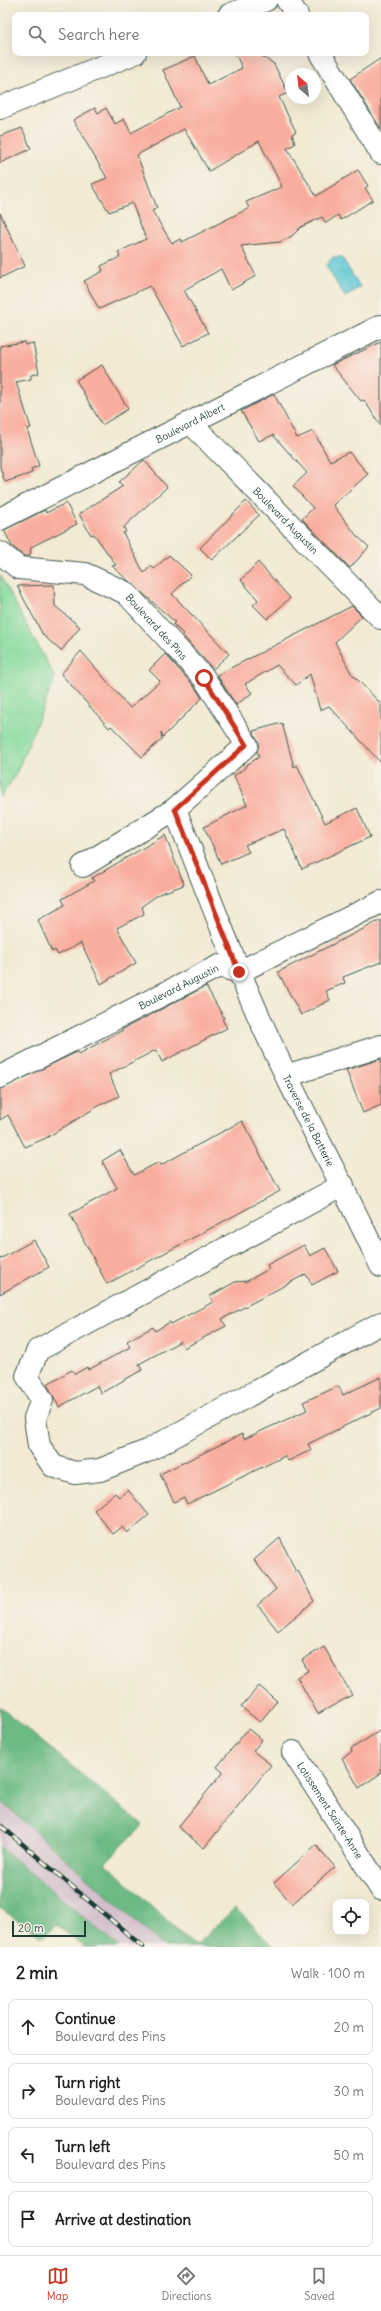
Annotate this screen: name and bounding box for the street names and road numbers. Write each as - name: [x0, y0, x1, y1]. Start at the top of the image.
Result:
- street label: Boulevard Albert: [153, 400, 227, 446]
- street label: Boulevard Augustin: [251, 484, 321, 557]
- street label: Boulevard des Pins: [123, 591, 191, 663]
- street label: Boulevard Augustin: [136, 961, 221, 1012]
- street label: Traverse de la Batterie: [280, 1072, 337, 1168]
- street label: Lotissement Sainte-Anne: [294, 1759, 366, 1861]

